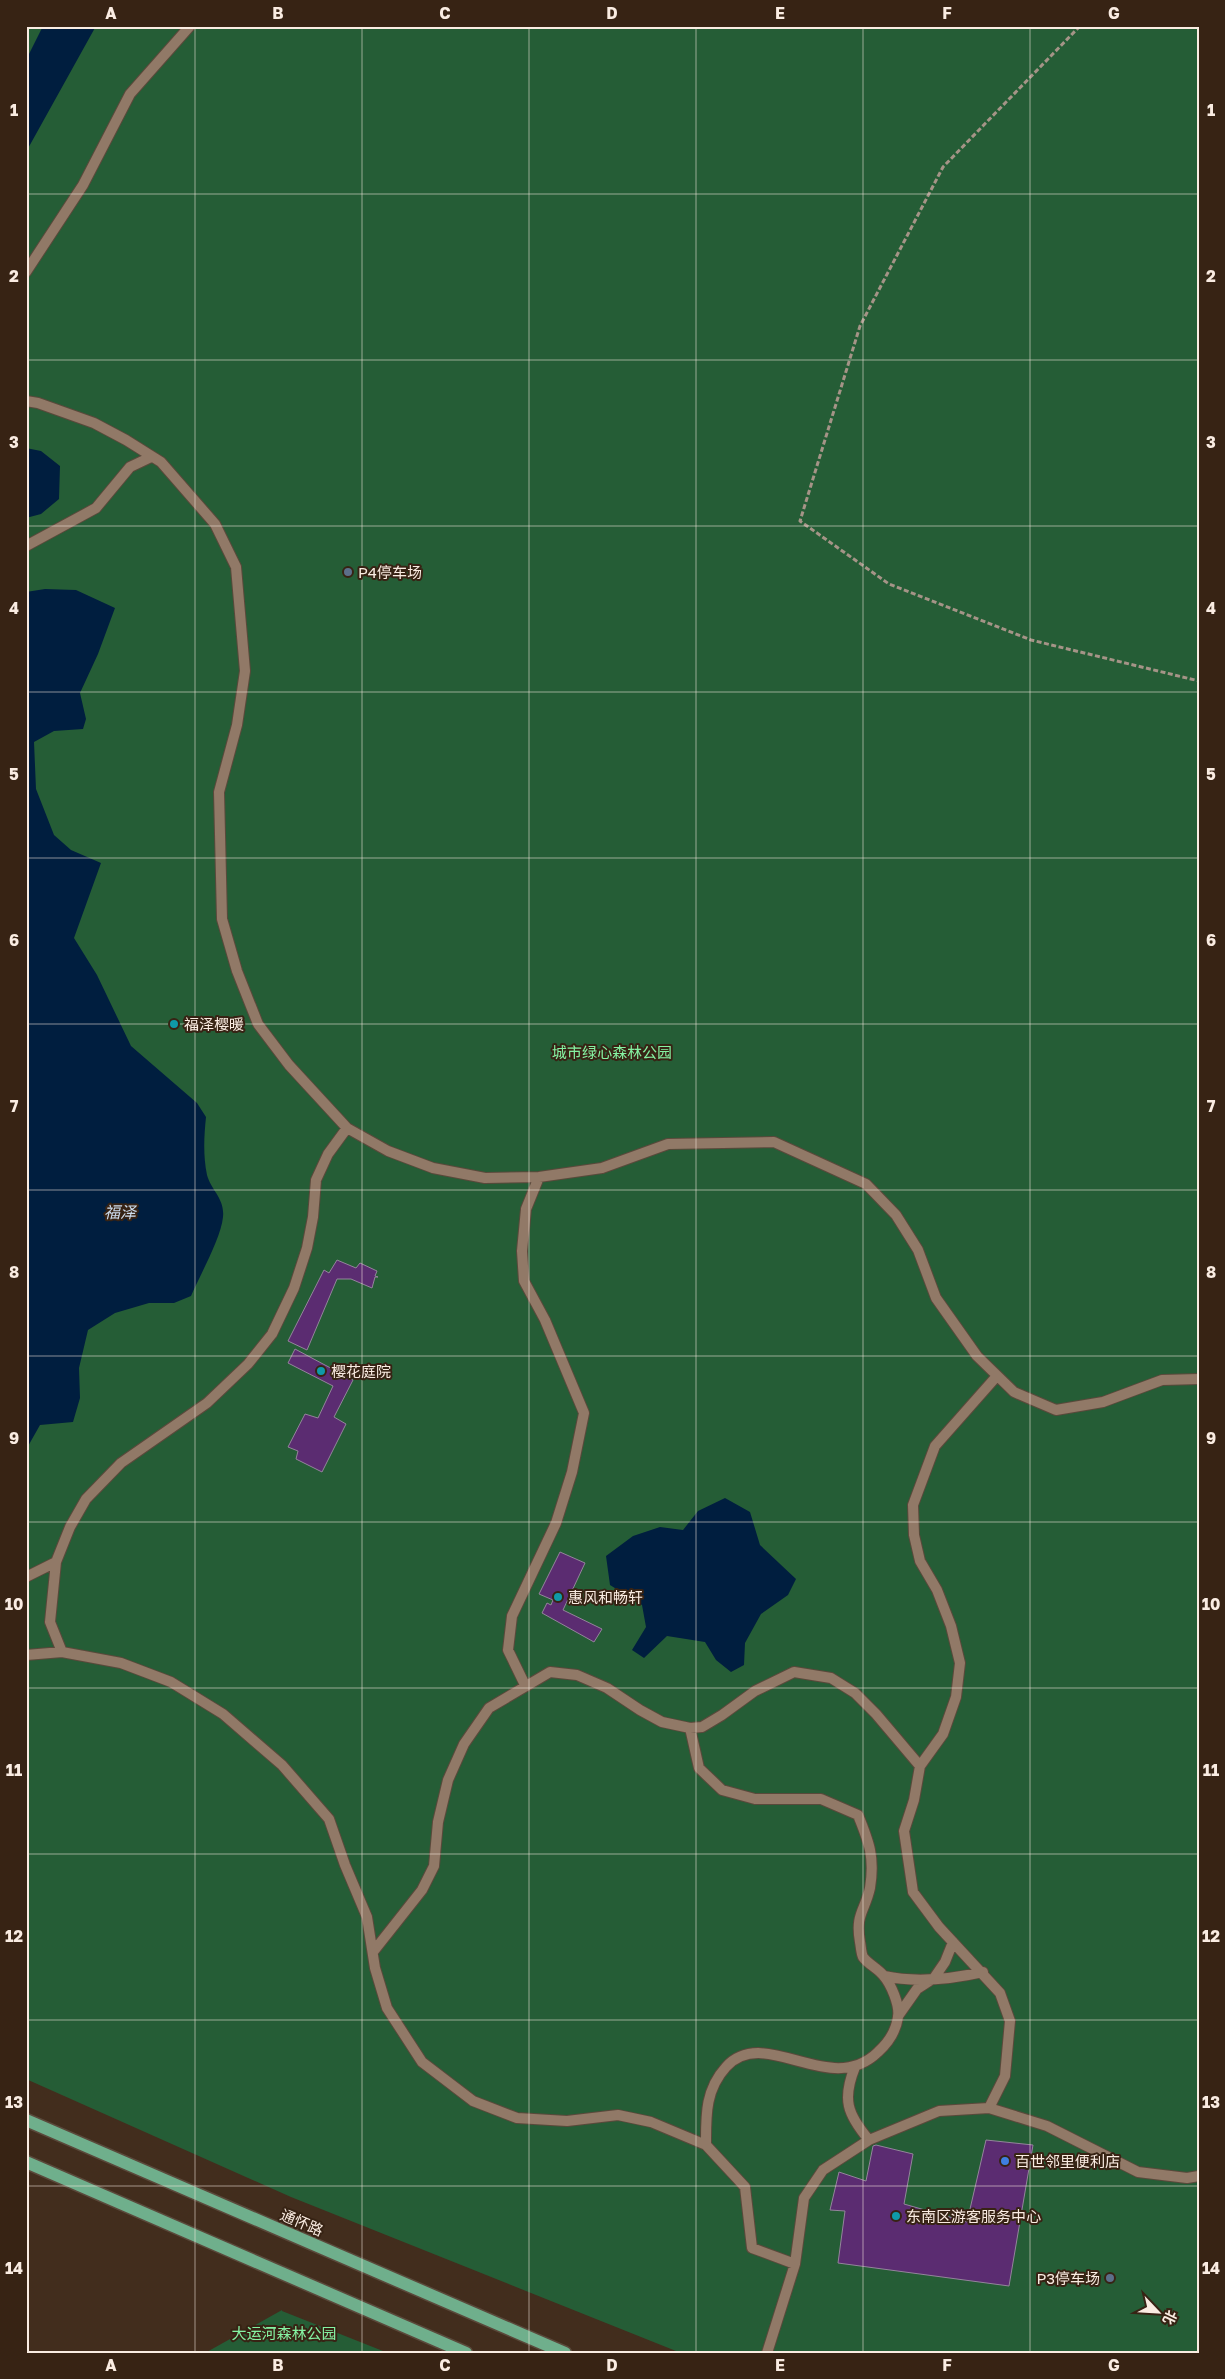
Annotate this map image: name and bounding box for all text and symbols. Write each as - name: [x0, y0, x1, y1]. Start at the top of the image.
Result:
- text: A: [105, 3, 117, 23]
- text: B: [272, 3, 284, 23]
- text: C: [439, 3, 451, 23]
- text: D: [606, 3, 618, 23]
- text: E: [775, 3, 785, 23]
- text: F: [942, 3, 952, 23]
- text: G: [1108, 3, 1120, 23]
- text: 1: [10, 100, 18, 120]
- text: 1: [1207, 100, 1215, 120]
- text: 2: [9, 266, 19, 286]
- text: 2: [1206, 266, 1216, 286]
- text: 3: [9, 432, 19, 452]
- text: 3: [1206, 432, 1216, 452]
- place label: P4停车场: [358, 563, 422, 581]
- marker: P4停车场: [342, 566, 354, 578]
- text: 4: [9, 598, 19, 618]
- text: 4: [1206, 598, 1216, 618]
- text: 5: [9, 764, 19, 784]
- text: 5: [1206, 764, 1216, 784]
- text: 6: [9, 930, 19, 950]
- text: 6: [1206, 930, 1216, 950]
- place label: 福泽樱暖: [184, 1015, 244, 1033]
- marker: 福泽樱暖: [168, 1018, 180, 1030]
- park label: 城市绿心森林公园: [552, 1043, 672, 1061]
- text: 7: [10, 1096, 19, 1116]
- text: 7: [1207, 1096, 1216, 1116]
- water label: 福泽: [104, 1202, 138, 1222]
- text: 8: [9, 1262, 19, 1282]
- text: 8: [1206, 1262, 1216, 1282]
- place label: 樱花庭院: [331, 1362, 391, 1380]
- marker: 樱花庭院: [315, 1365, 327, 1377]
- text: 9: [9, 1428, 19, 1448]
- text: 9: [1206, 1428, 1216, 1448]
- place label: 惠风和畅轩: [568, 1588, 643, 1606]
- marker: 惠风和畅轩: [552, 1591, 564, 1603]
- text: 10: [5, 1594, 23, 1614]
- text: 10: [1202, 1594, 1220, 1614]
- text: 11: [6, 1760, 22, 1780]
- text: 11: [1203, 1760, 1219, 1780]
- text: 12: [5, 1926, 23, 1946]
- text: 12: [1202, 1926, 1220, 1946]
- text: 13: [5, 2092, 23, 2112]
- text: 13: [1202, 2092, 1220, 2112]
- place label: 百世邻里便利店: [1015, 2152, 1120, 2170]
- marker: 百世邻里便利店: [999, 2155, 1011, 2167]
- street label: 通怀路: [278, 2205, 326, 2239]
- place label: 东南区游客服务中心: [906, 2207, 1041, 2225]
- marker: 东南区游客服务中心: [890, 2210, 902, 2222]
- text: 14: [5, 2258, 23, 2278]
- text: 14: [1202, 2258, 1220, 2278]
- place label: P3停车场: [1036, 2269, 1100, 2287]
- marker: P3停车场: [1104, 2272, 1116, 2284]
- north arrow: [1132, 2286, 1182, 2336]
- text: 北: [1160, 2308, 1181, 2328]
- park label: 大运河森林公园: [231, 2324, 337, 2342]
- text: A: [105, 2355, 117, 2375]
- text: B: [272, 2355, 284, 2375]
- text: C: [439, 2355, 451, 2375]
- text: D: [606, 2355, 618, 2375]
- text: E: [775, 2355, 785, 2375]
- text: F: [942, 2355, 952, 2375]
- text: G: [1108, 2355, 1120, 2375]

